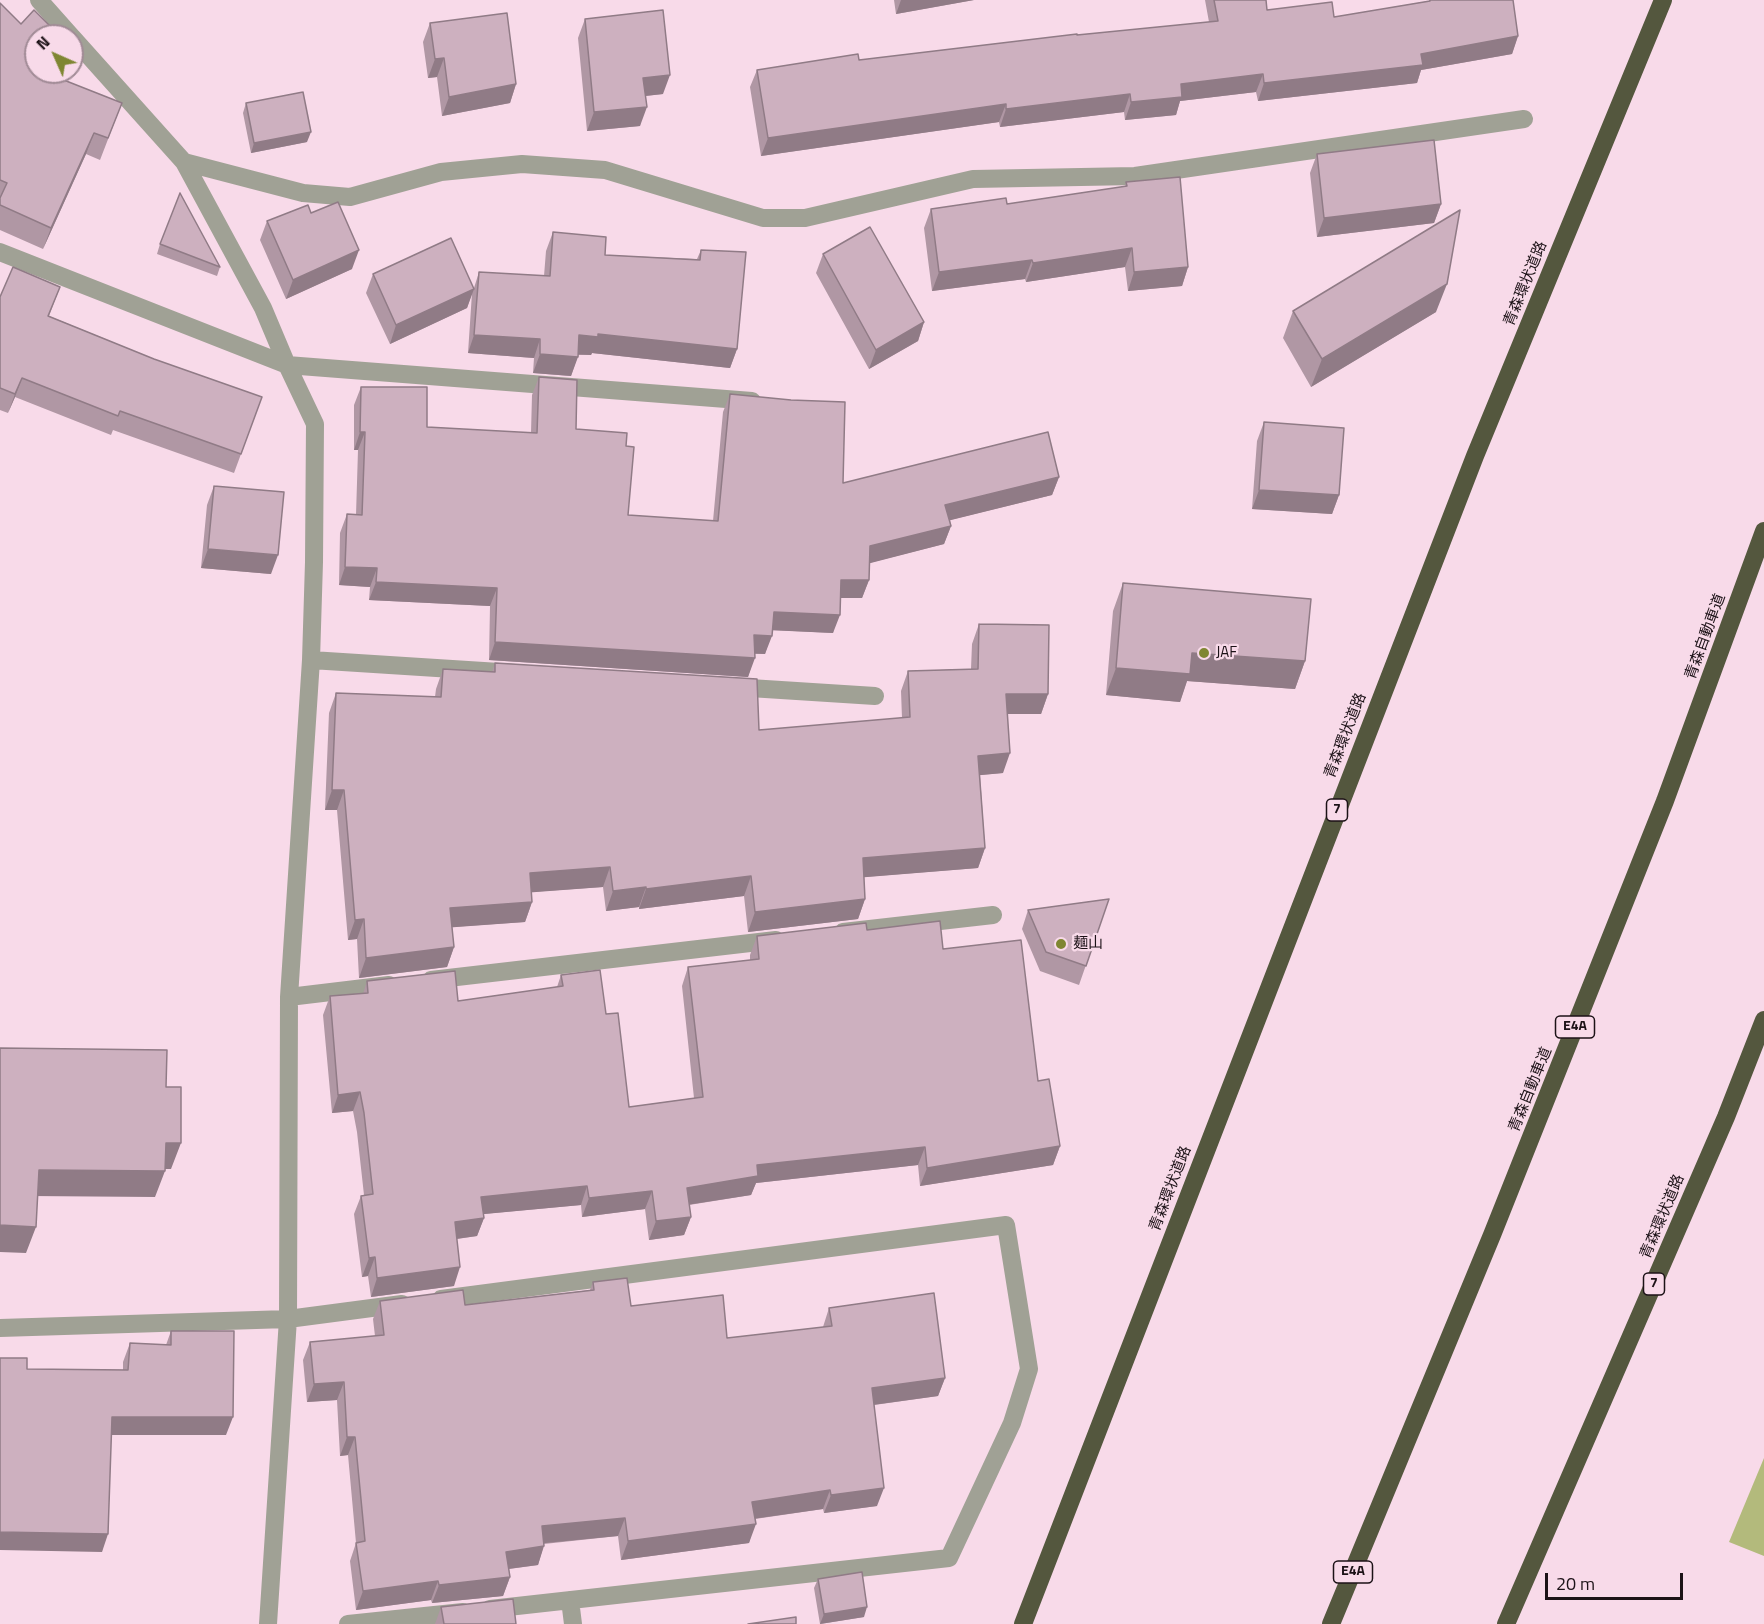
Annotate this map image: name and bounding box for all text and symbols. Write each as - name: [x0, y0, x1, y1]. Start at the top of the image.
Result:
- north arrow: [24, 24, 84, 84]
- text: N: [30, 30, 55, 55]
- street label: 青森環状道路: [1501, 239, 1551, 329]
- street label: 青森自動車道: [1682, 592, 1730, 682]
- place label: JAF: [1216, 644, 1237, 662]
- marker: JAF: [1197, 646, 1211, 660]
- street label: 青森環状道路: [1321, 691, 1371, 781]
- road number: 7: [1326, 799, 1348, 821]
- place label: 麺山: [1073, 935, 1103, 953]
- marker: 麺山: [1054, 937, 1068, 951]
- road number: E4A: [1556, 1016, 1594, 1038]
- street label: 青森自動車道: [1506, 1045, 1556, 1135]
- street label: 青森環状道路: [1146, 1144, 1196, 1234]
- street label: 青森環状道路: [1637, 1172, 1689, 1262]
- road number: 7: [1644, 1273, 1664, 1295]
- road number: E4A: [1334, 1561, 1372, 1583]
- scale bar: [1548, 1561, 1686, 1599]
- text: 20 m: [1556, 1570, 1595, 1597]

